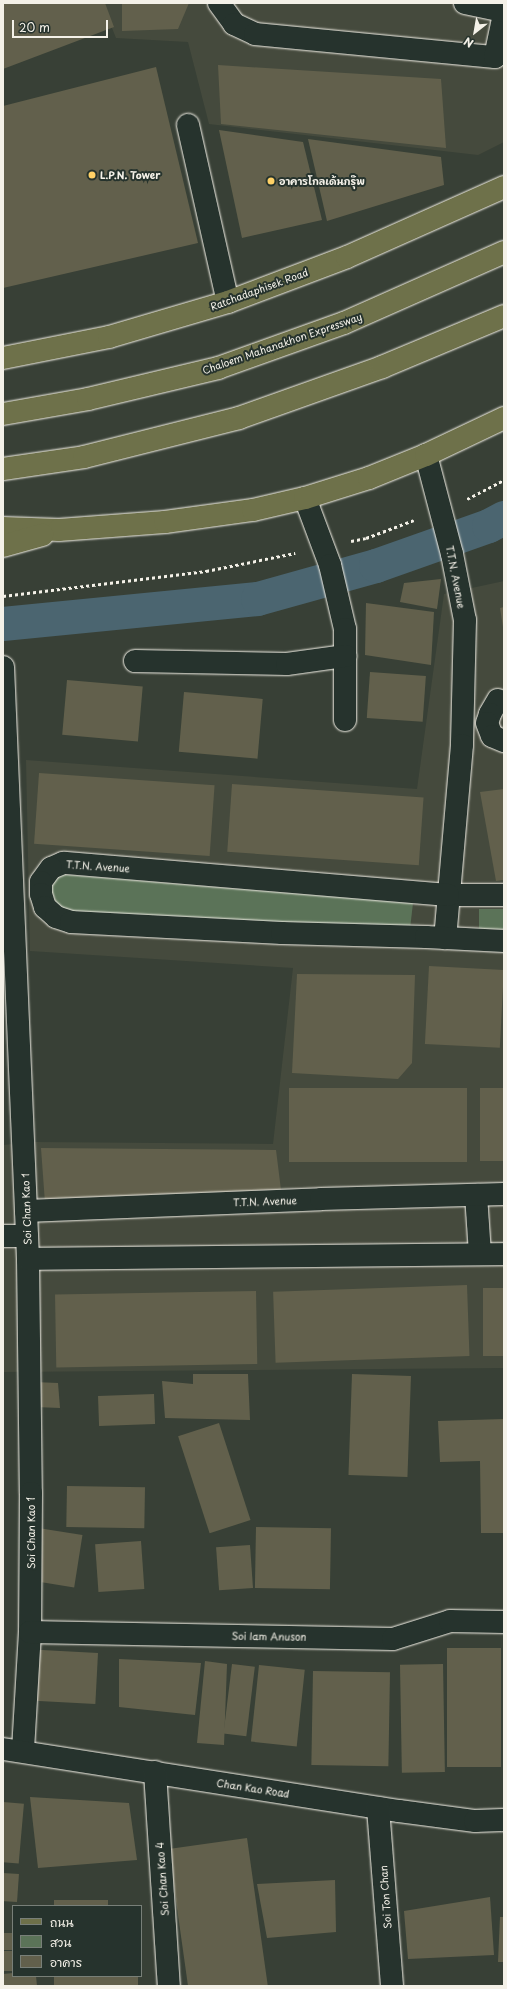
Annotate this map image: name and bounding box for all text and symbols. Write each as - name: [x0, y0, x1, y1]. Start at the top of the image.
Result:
- scale bar: [14, 12, 110, 38]
- north arrow: [455, 12, 495, 52]
- text: 20 m: [19, 18, 50, 36]
- text: N: [460, 33, 477, 52]
- place label: L.P.N. Tower: [100, 169, 160, 181]
- marker: L.P.N. Tower: [87, 170, 97, 180]
- place label: อาคารโกลเด้นกรุ๊พ: [279, 175, 365, 187]
- marker: อาคารโกลเด้นกรุ๊พ: [266, 176, 276, 186]
- street label: Ratchadaphisek Road: [208, 266, 310, 312]
- street label: Chaloem Mahanakhon Expressway: [201, 310, 363, 376]
- street label: T.T.N. Avenue: [444, 544, 468, 610]
- street label: T.T.N. Avenue: [66, 858, 130, 874]
- street label: Soi Chan Kao 1: [19, 1172, 33, 1246]
- street label: T.T.N. Avenue: [233, 1194, 297, 1208]
- street label: Soi Chan Kao 1: [25, 1497, 37, 1569]
- street label: Soi Iam Anuson: [231, 1629, 307, 1643]
- street label: Chan Kao Road: [215, 1776, 291, 1800]
- street label: Soi Chan Kao 4: [153, 1841, 171, 1917]
- street label: Soi Ton Chan: [377, 1865, 393, 1929]
- legend: [12, 1905, 142, 1977]
- text: ถนน: [50, 1913, 74, 1931]
- text: สวน: [50, 1933, 71, 1951]
- text: อาคาร: [50, 1953, 82, 1971]

